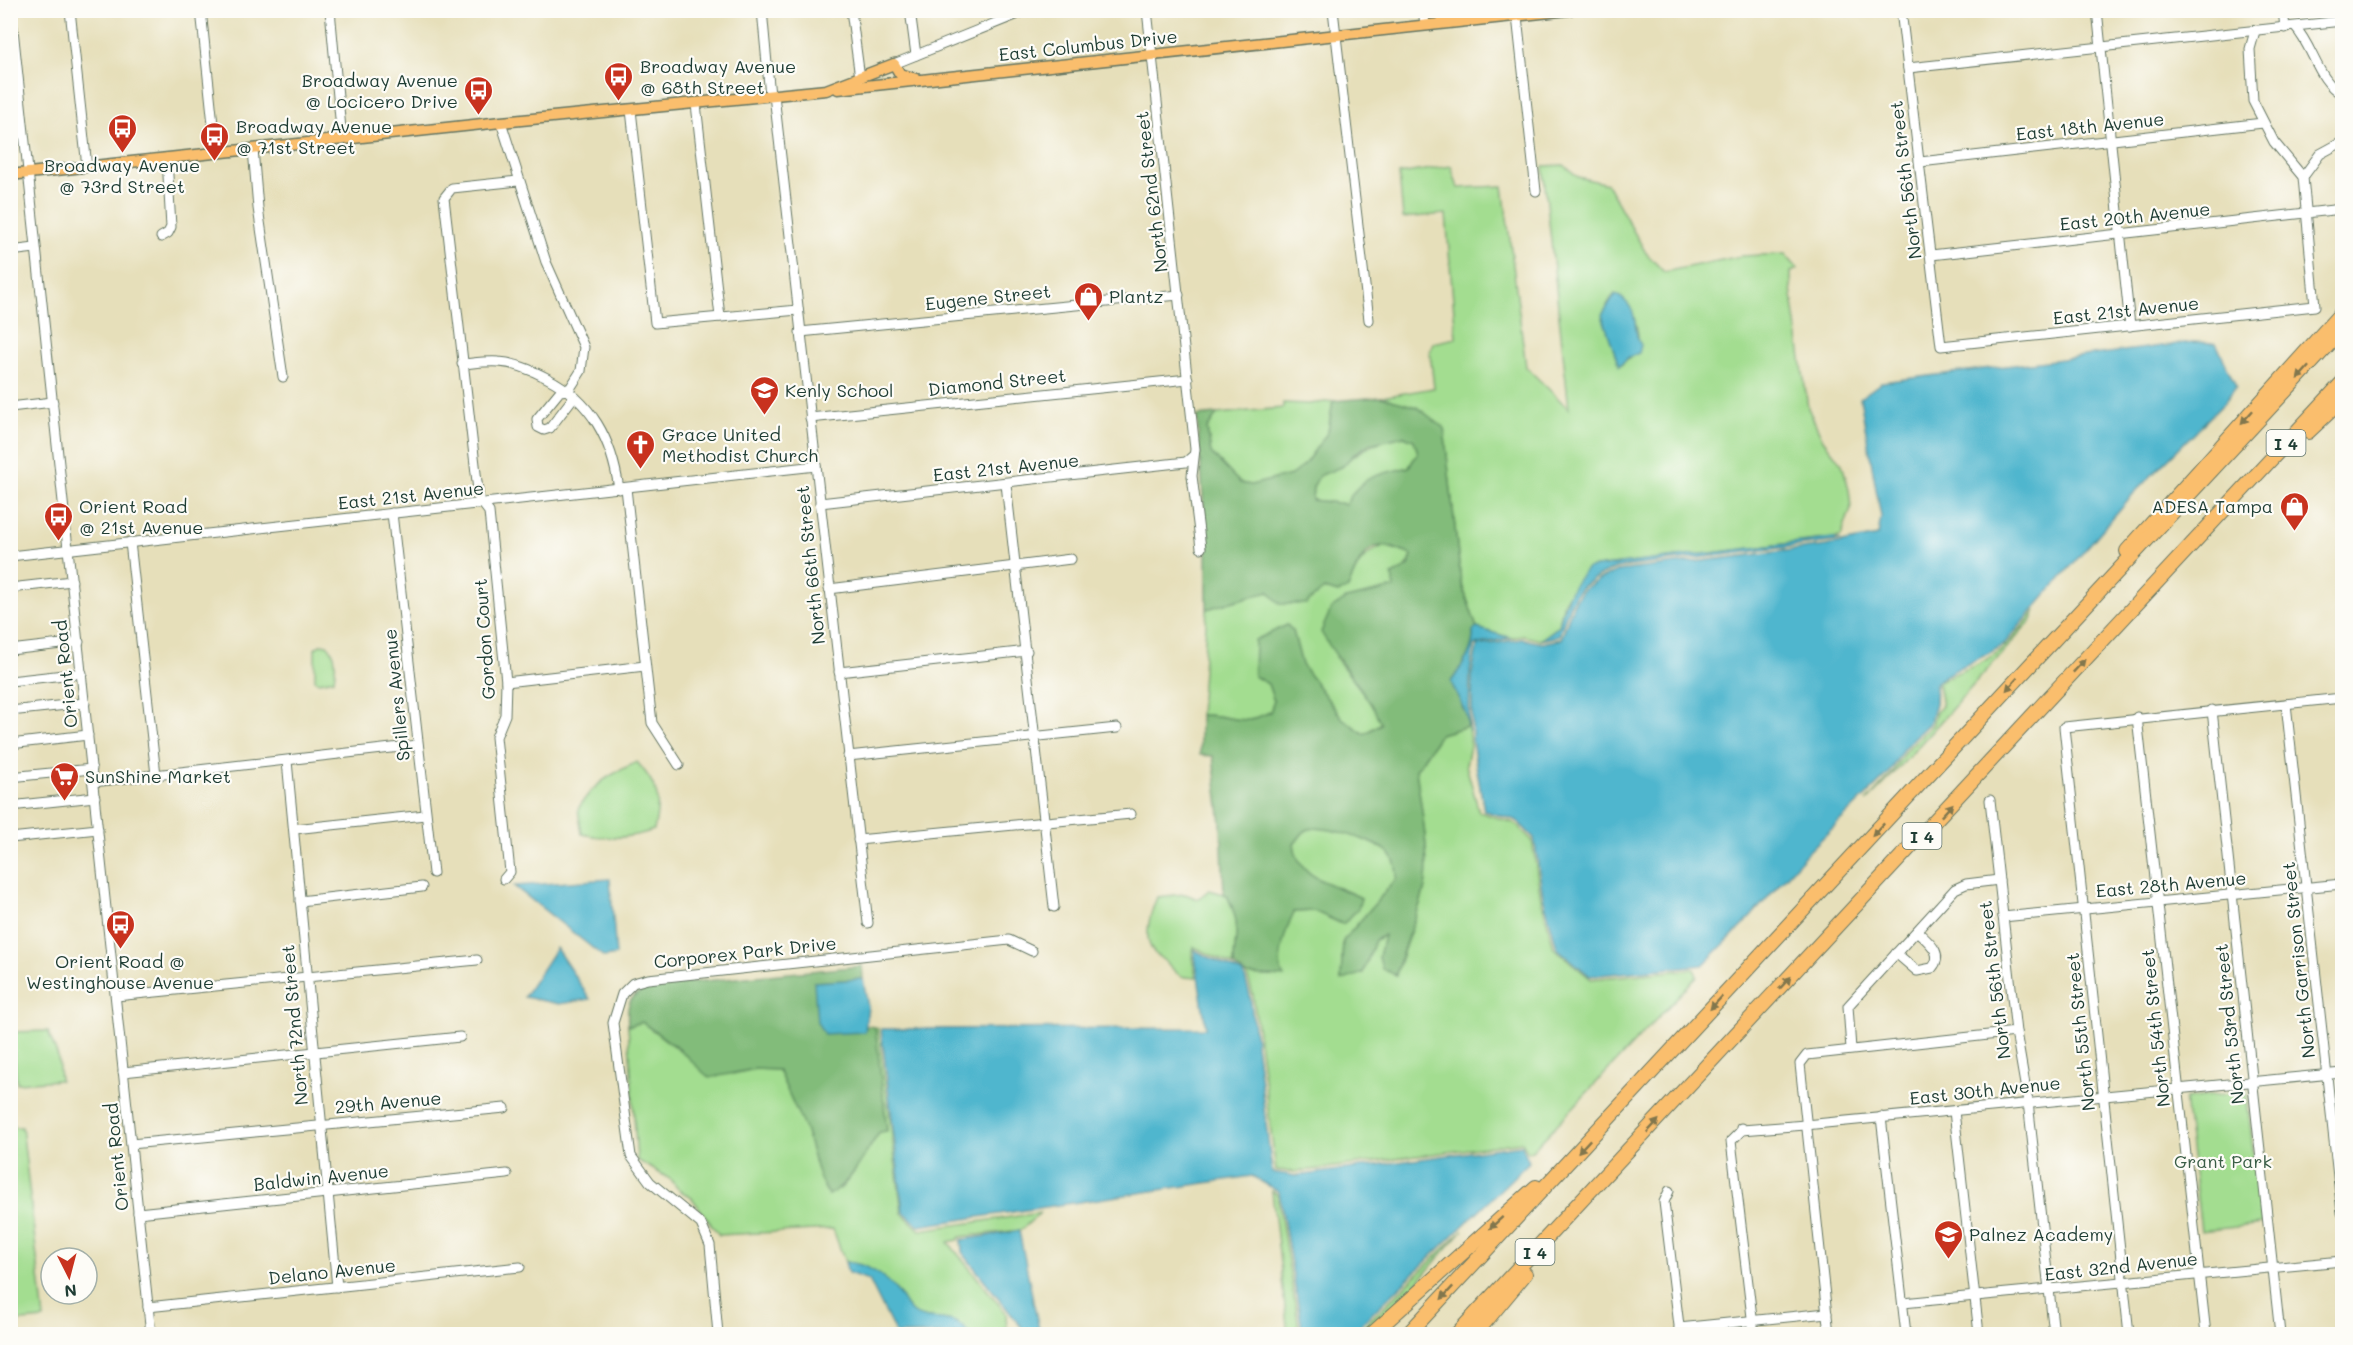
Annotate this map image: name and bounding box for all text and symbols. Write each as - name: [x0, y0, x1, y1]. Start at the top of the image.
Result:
- street label: East Columbus Drive: [997, 24, 1179, 66]
- place label: Broadway Avenue @ 68th Street: [640, 54, 796, 99]
- bus stop icon: Broadway Avenue @ 68th Street: [603, 60, 635, 102]
- place label: Broadway Avenue @ Locicero Drive: [302, 68, 458, 113]
- bus stop icon: Broadway Avenue @ Locicero Drive: [463, 74, 495, 116]
- street label: North 56th Street: [1883, 99, 1927, 261]
- street label: East 18th Avenue: [2015, 106, 2165, 146]
- street label: North 62nd Street: [1129, 110, 1173, 274]
- bus stop icon: Broadway Avenue @ 73rd Street: [106, 112, 138, 154]
- place label: Broadway Avenue @ 71st Street: [236, 114, 392, 159]
- bus stop icon: Broadway Avenue @ 71st Street: [199, 120, 231, 162]
- place label: Broadway Avenue @ 73rd Street: [44, 153, 200, 198]
- street label: East 20th Avenue: [2059, 196, 2211, 236]
- street label: Eugene Street: [924, 278, 1052, 316]
- shop icon: Plantz: [1072, 280, 1104, 322]
- place label: Plantz: [1109, 284, 1164, 308]
- street label: East 21st Avenue: [2052, 290, 2200, 330]
- street label: Diamond Street: [927, 363, 1067, 401]
- one-way arrow: [2297, 365, 2310, 380]
- school or university icon: Kenly School: [748, 374, 780, 416]
- place label: Kenly School: [785, 378, 893, 402]
- one-way arrow: [2241, 409, 2254, 424]
- place label: Grace United Methodist Church: [662, 422, 818, 467]
- church icon: Grace United Methodist Church: [625, 428, 657, 470]
- road number: I 4: [2266, 430, 2306, 456]
- street label: East 21st Avenue: [932, 447, 1080, 487]
- street label: East 21st Avenue: [337, 475, 485, 515]
- street label: North 66th Street: [790, 484, 830, 646]
- shop icon: ADESA Tampa: [2278, 490, 2310, 532]
- place label: Orient Road @ 21st Avenue: [79, 494, 204, 539]
- place label: ADESA Tampa: [2152, 494, 2273, 518]
- bus stop icon: Orient Road @ 21st Avenue: [42, 500, 74, 542]
- street label: Gordon Court: [468, 578, 500, 700]
- street label: Orient Road: [47, 619, 83, 729]
- street label: Spillers Avenue: [377, 628, 415, 762]
- one-way arrow: [2072, 659, 2085, 674]
- one-way arrow: [2006, 676, 2019, 691]
- supermarket icon: SunShine Market: [48, 760, 80, 802]
- place label: SunShine Market: [85, 764, 231, 788]
- one-way arrow: [1940, 802, 1954, 817]
- one-way arrow: [1871, 822, 1885, 836]
- road number: I 4: [1902, 823, 1942, 849]
- street label: North Garrison Street: [2276, 861, 2320, 1059]
- street label: East 28th Avenue: [2095, 865, 2247, 903]
- street label: North 56th Street: [1972, 899, 2016, 1061]
- bus stop icon: Orient Road @ Westinghouse Avenue: [104, 908, 136, 950]
- street label: Corporex Park Drive: [652, 930, 838, 974]
- street label: North 53rd Street: [2209, 943, 2249, 1105]
- street label: North 72nd Street: [275, 944, 313, 1106]
- street label: North 54th Street: [2135, 948, 2175, 1108]
- place label: Orient Road @ Westinghouse Avenue: [26, 949, 214, 994]
- street label: North 55th Street: [2060, 952, 2100, 1112]
- one-way arrow: [1778, 976, 1792, 990]
- one-way arrow: [1709, 996, 1723, 1011]
- street label: East 30th Avenue: [1908, 1070, 2062, 1110]
- street label: 29th Avenue: [334, 1085, 442, 1119]
- street label: Orient Road: [98, 1102, 134, 1212]
- one-way arrow: [1645, 1119, 1659, 1133]
- one-way arrow: [1577, 1139, 1591, 1154]
- park label: Grant Park: [2174, 1149, 2272, 1173]
- street label: Baldwin Avenue: [252, 1158, 390, 1196]
- one-way arrow: [1488, 1216, 1503, 1230]
- school or university icon: Palnez Academy: [1932, 1218, 1964, 1260]
- place label: Palnez Academy: [1969, 1222, 2113, 1246]
- road number: I 4: [1516, 1239, 1555, 1265]
- north arrow: [39, 1246, 99, 1306]
- street label: East 32nd Avenue: [2043, 1246, 2199, 1286]
- street label: Delano Avenue: [267, 1252, 397, 1290]
- text: N: [63, 1280, 78, 1302]
- one-way arrow: [1440, 1286, 1454, 1300]

